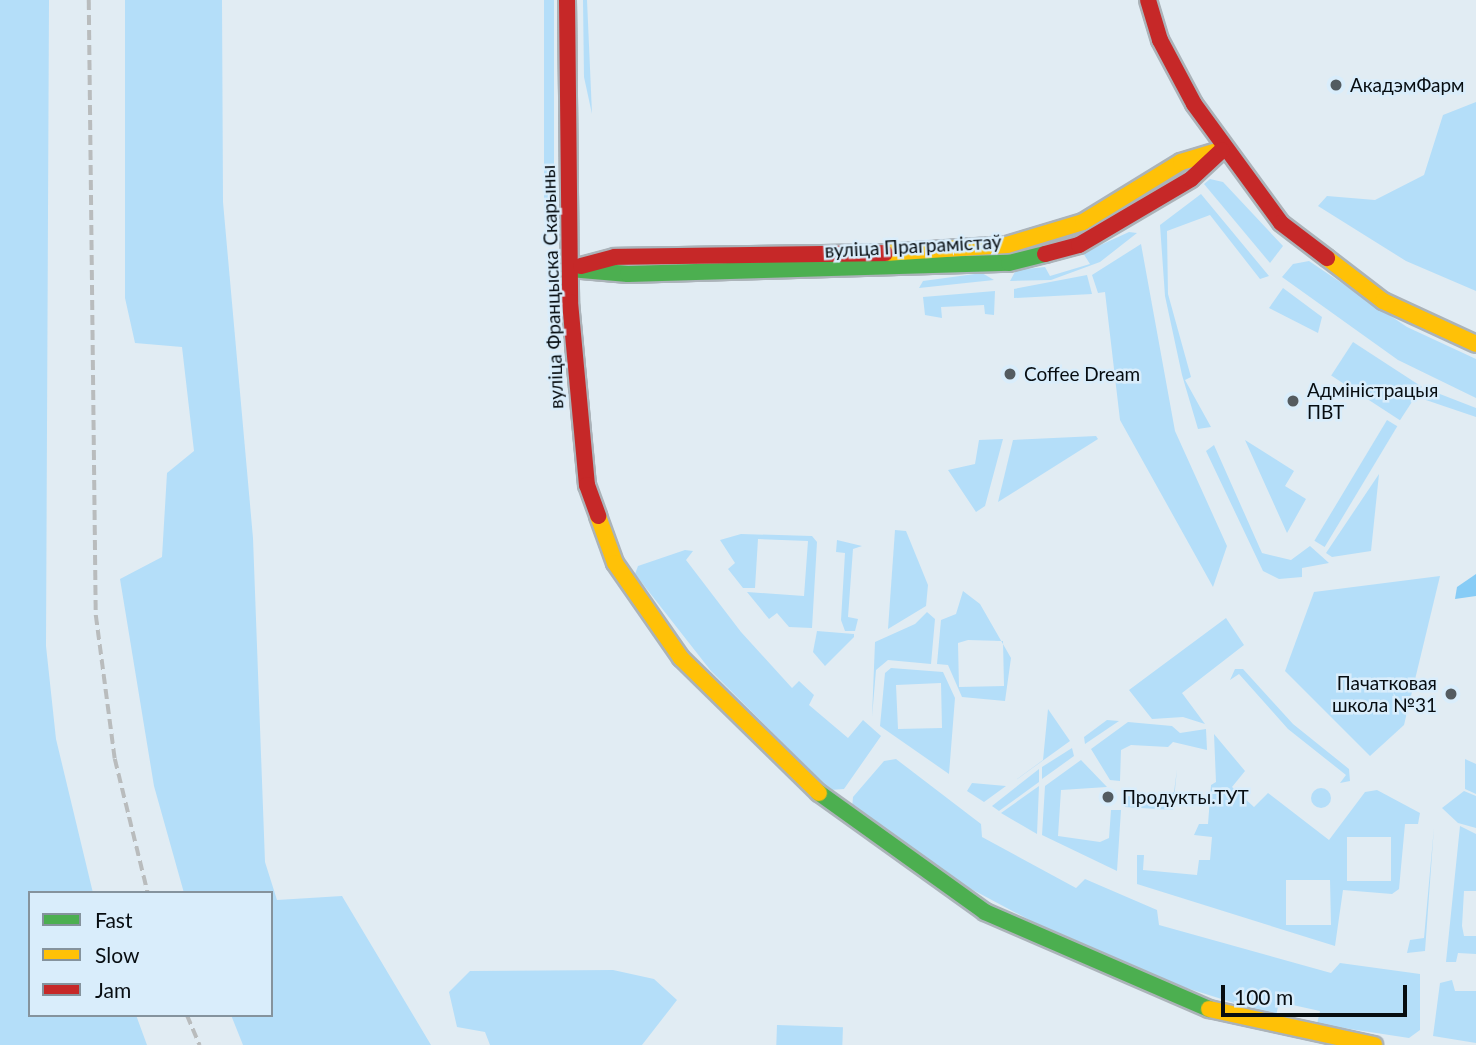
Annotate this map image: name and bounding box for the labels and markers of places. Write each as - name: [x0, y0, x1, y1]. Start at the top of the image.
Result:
- place label: АкадэмФарм: [1350, 74, 1464, 96]
- marker: АкадэмФарм: [1328, 77, 1344, 93]
- place label: Coffee Dream: [1024, 363, 1140, 385]
- marker: Coffee Dream: [1002, 366, 1018, 382]
- place label: Адміністрацыя ПВТ: [1307, 379, 1438, 423]
- marker: Адміністрацыя ПВТ: [1285, 393, 1301, 409]
- place label: Пачатковая школа №31: [1332, 672, 1437, 716]
- marker: Пачатковая школа №31: [1443, 686, 1459, 702]
- place label: Продукты.ТУТ: [1122, 786, 1249, 808]
- marker: Продукты.ТУТ: [1100, 789, 1116, 805]

